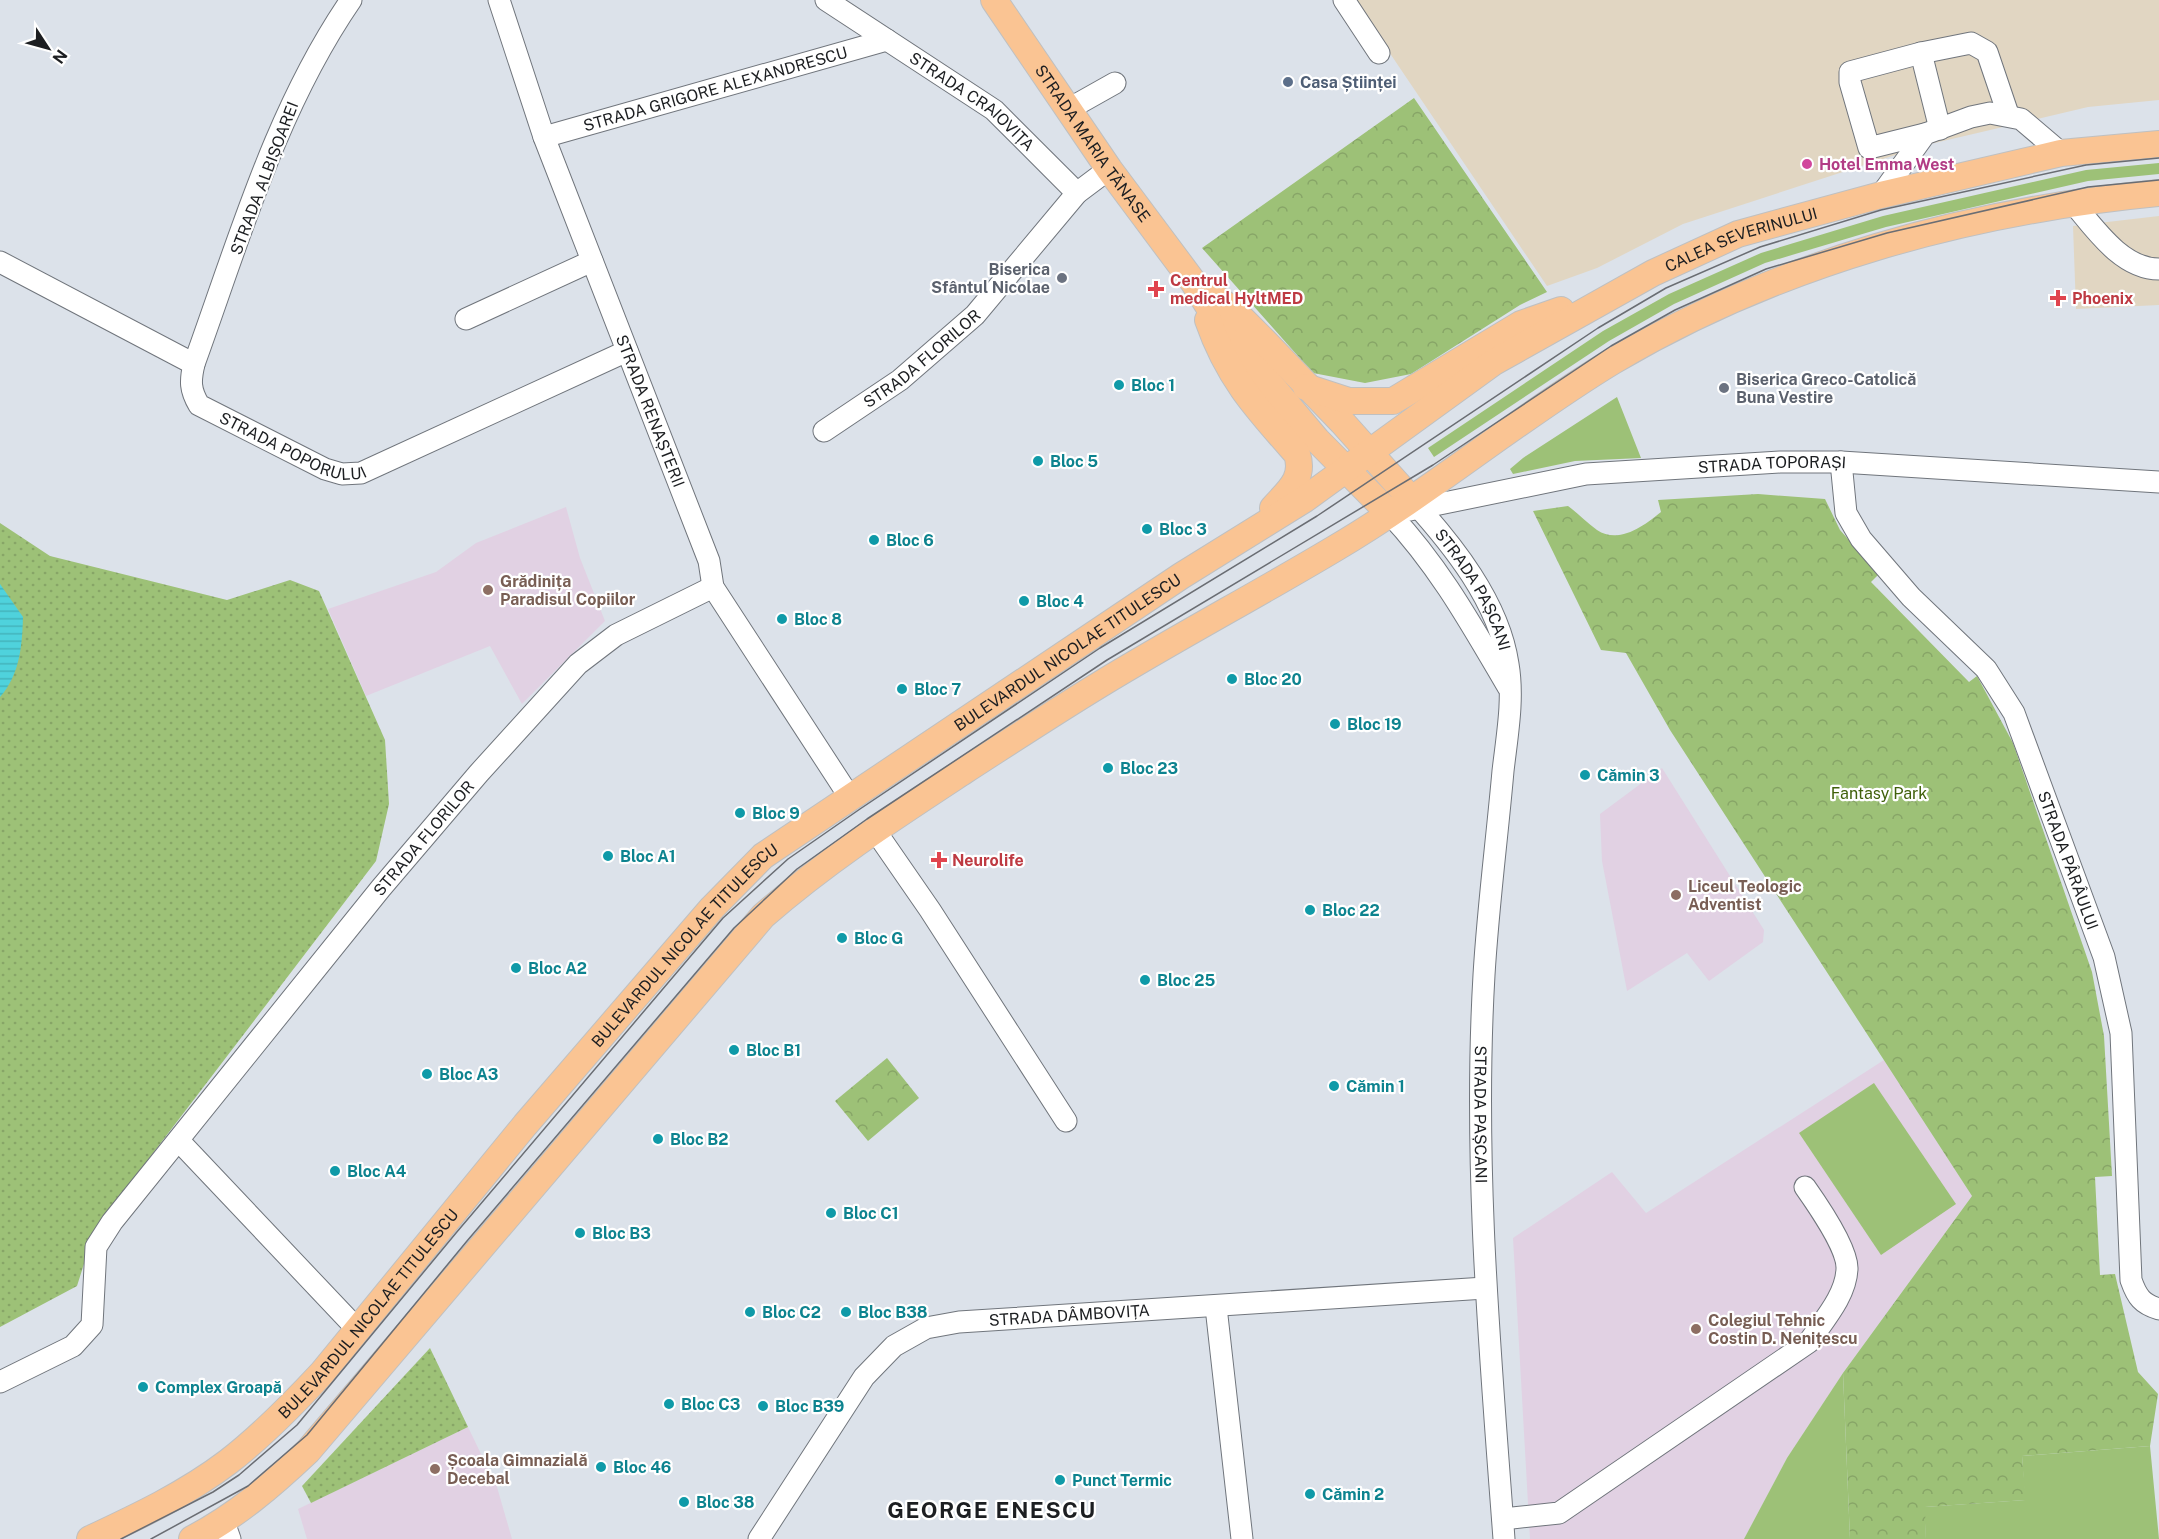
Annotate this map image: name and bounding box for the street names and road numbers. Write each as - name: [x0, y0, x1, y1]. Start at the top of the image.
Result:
- street label: STRADA GRIGORE ALEXANDRESCU: [581, 43, 850, 135]
- street label: STRADA CRAIOVIȚA: [906, 48, 1038, 155]
- street label: STRADA MARIA TĂNASE: [1031, 61, 1154, 226]
- street label: STRADA ALBIȘOAREI: [226, 99, 302, 257]
- street label: CALEA SEVERINULUI: [1662, 204, 1819, 276]
- street label: STRADA FLORILOR: [860, 306, 984, 412]
- street label: STRADA RENAȘTERII: [612, 332, 688, 490]
- street label: STRADA POPORULUI: [216, 408, 370, 484]
- street label: STRADA TOPORAȘI: [1697, 453, 1847, 477]
- street label: STRADA PAȘCANI: [1431, 525, 1514, 652]
- street label: BULEVARDUL NICOLAE TITULESCU: [951, 570, 1184, 735]
- street label: STRADA FLORILOR: [370, 777, 478, 900]
- street label: STRADA PÂRÂULUI: [2034, 789, 2102, 932]
- street label: BULEVARDUL NICOLAE TITULESCU: [588, 840, 782, 1051]
- street label: STRADA PAȘCANI: [1470, 1045, 1491, 1184]
- street label: BULEVARDUL NICOLAE TITULESCU: [274, 1205, 462, 1423]
- street label: STRADA DÂMBOVIȚA: [988, 1301, 1150, 1330]

